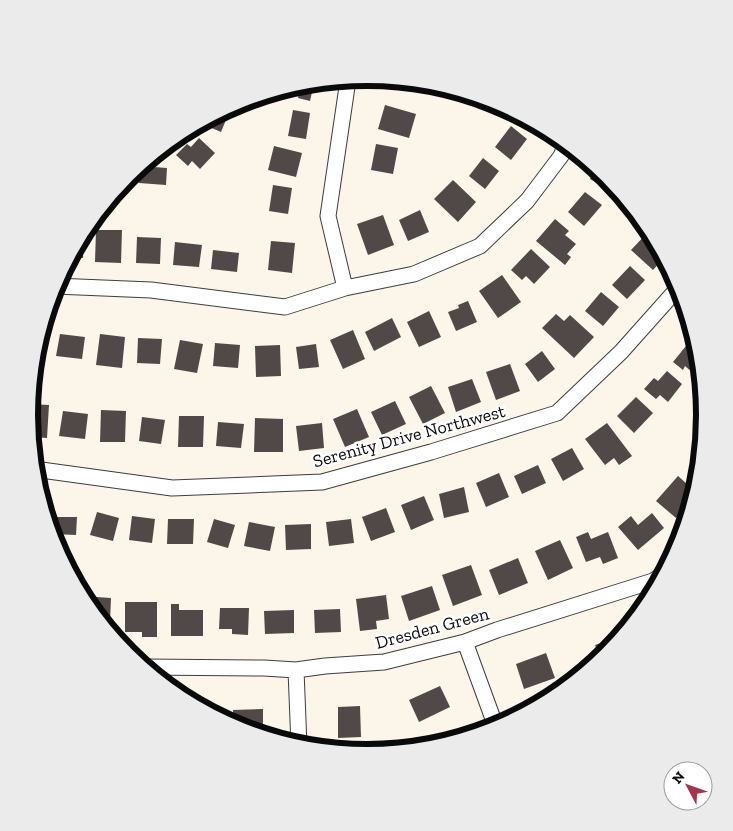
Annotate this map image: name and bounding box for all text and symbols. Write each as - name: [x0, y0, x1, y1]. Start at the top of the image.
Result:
- street label: Serenity Drive Northwest: [310, 400, 508, 472]
- street label: Dresden Green: [373, 602, 492, 654]
- north arrow: [663, 761, 713, 811]
- text: N: [669, 768, 689, 787]

